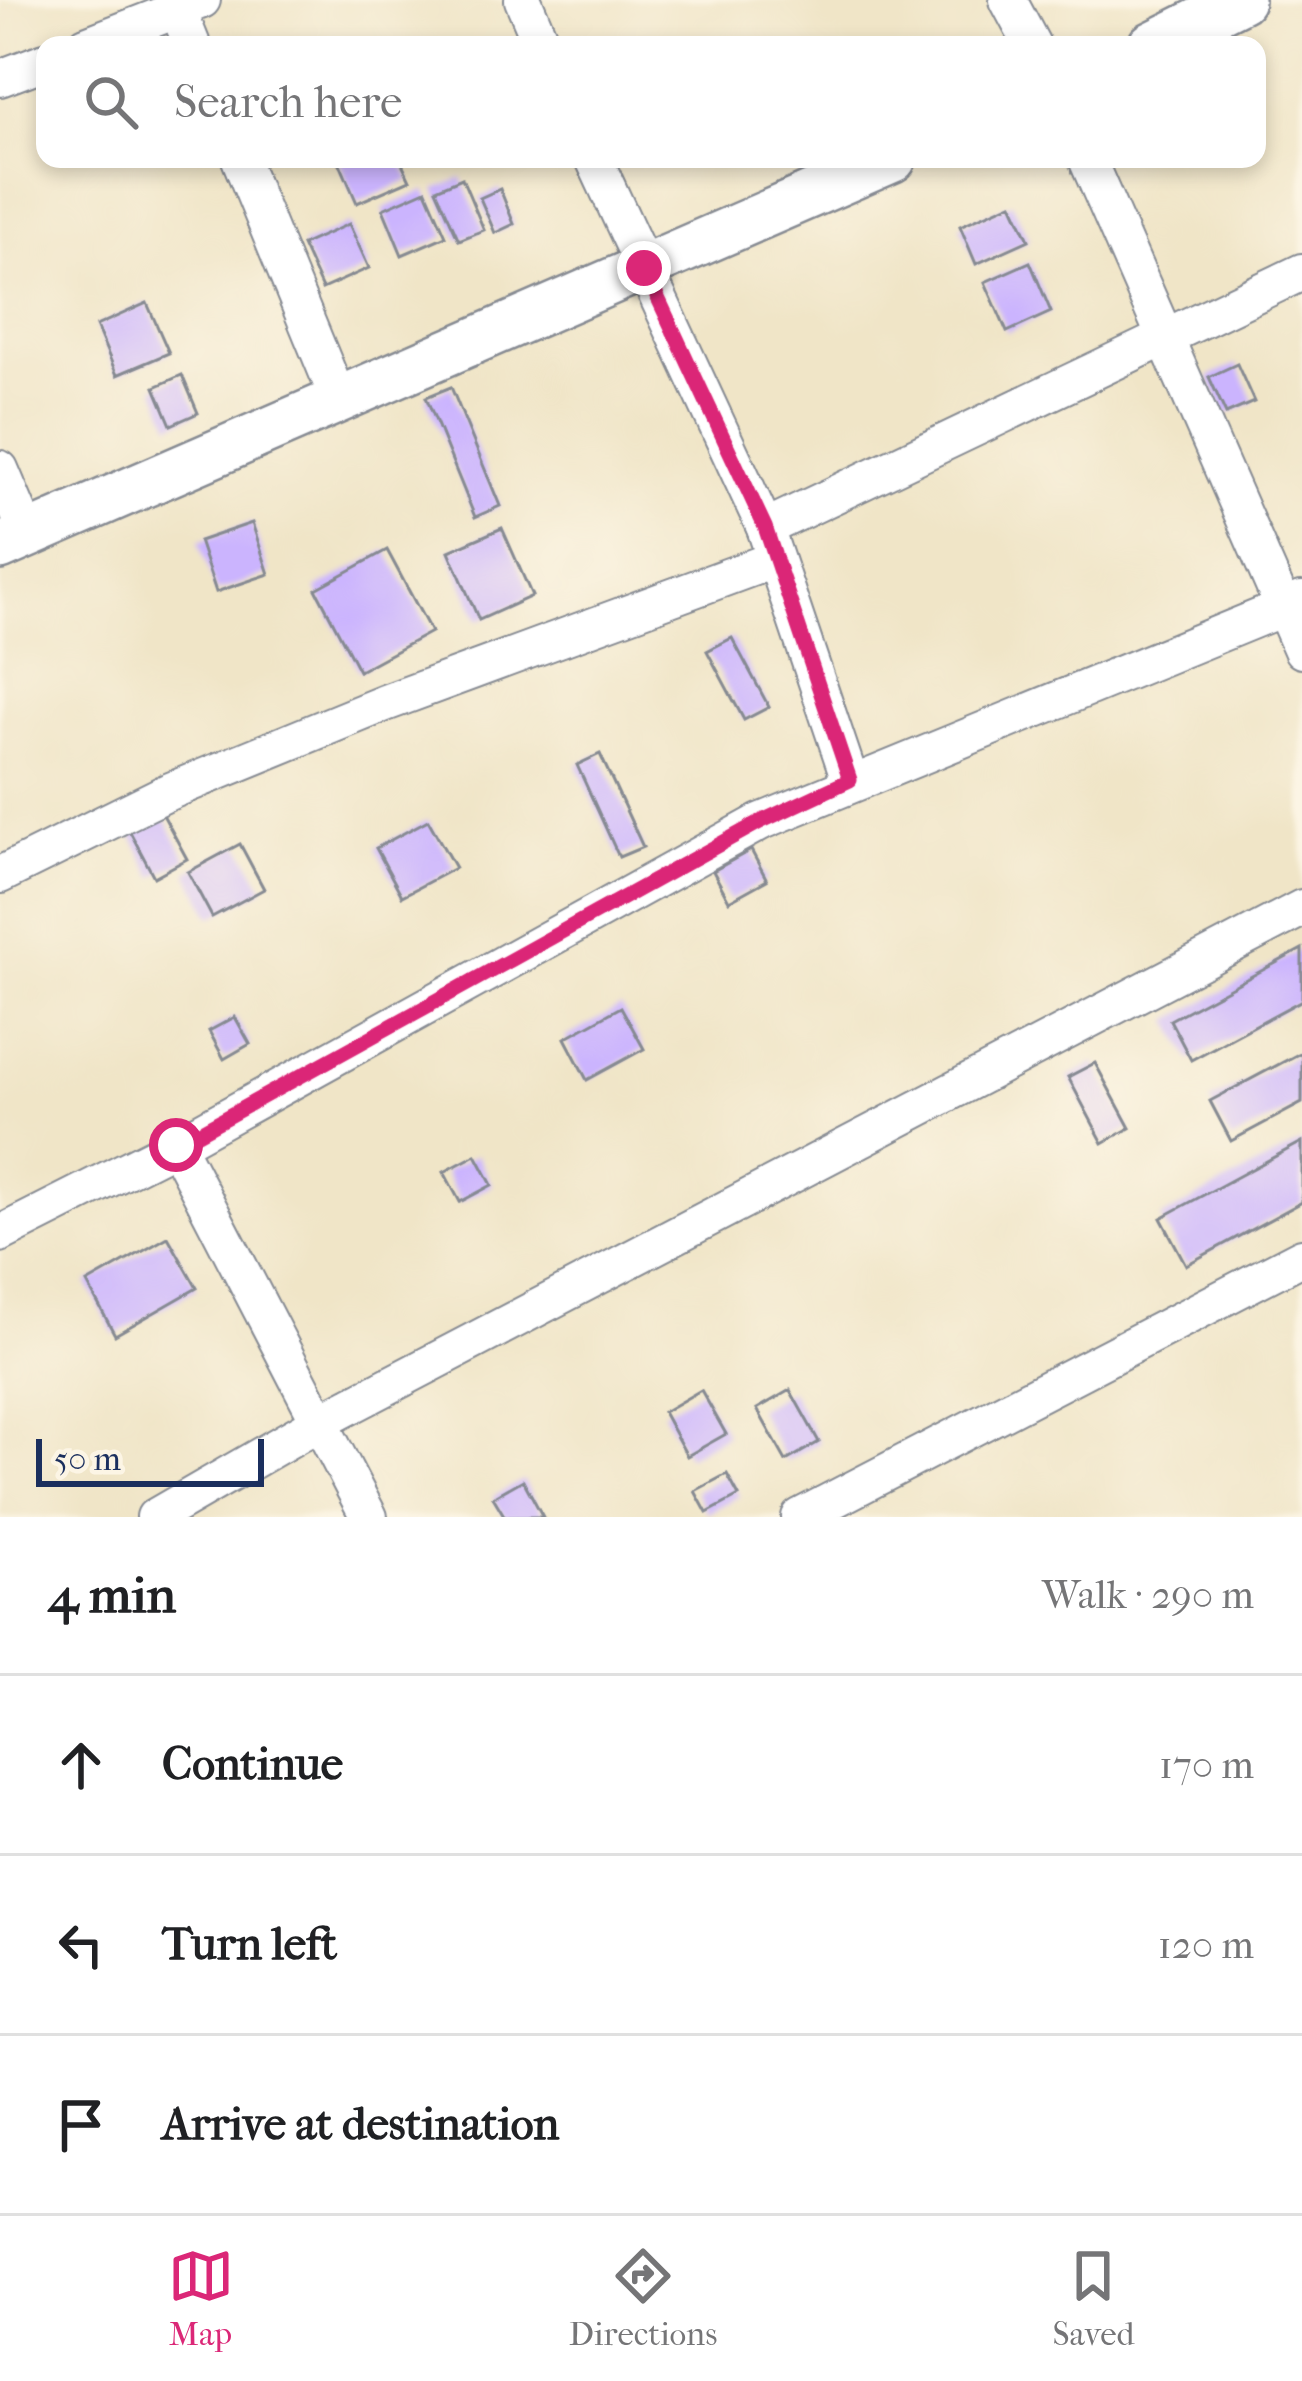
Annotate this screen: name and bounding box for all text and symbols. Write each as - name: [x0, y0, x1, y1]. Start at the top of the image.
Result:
- search box: [36, 36, 1266, 168]
- icon: search: [78, 69, 144, 135]
- text: Search here: [174, 76, 402, 129]
- route end: [617, 241, 671, 295]
- route start: [149, 1118, 203, 1172]
- scale bar: [36, 1433, 264, 1486]
- text: 50 m: [54, 1440, 121, 1479]
- text: 4 min: [48, 1565, 176, 1625]
- text: Walk · 290 m: [1042, 1572, 1254, 1618]
- icon: ahead: [48, 1732, 114, 1798]
- text: Continue: [162, 1738, 343, 1791]
- text: 170 m: [1159, 1742, 1254, 1788]
- icon: left: [48, 1912, 114, 1978]
- text: Turn left: [162, 1918, 337, 1971]
- text: 120 m: [1158, 1922, 1254, 1968]
- icon: arrive: [48, 2092, 114, 2158]
- text: Arrive at destination: [162, 2098, 559, 2151]
- tab: Map: [168, 2243, 234, 2354]
- tab: Directions: [569, 2243, 717, 2354]
- tab: Saved: [1053, 2243, 1134, 2354]

